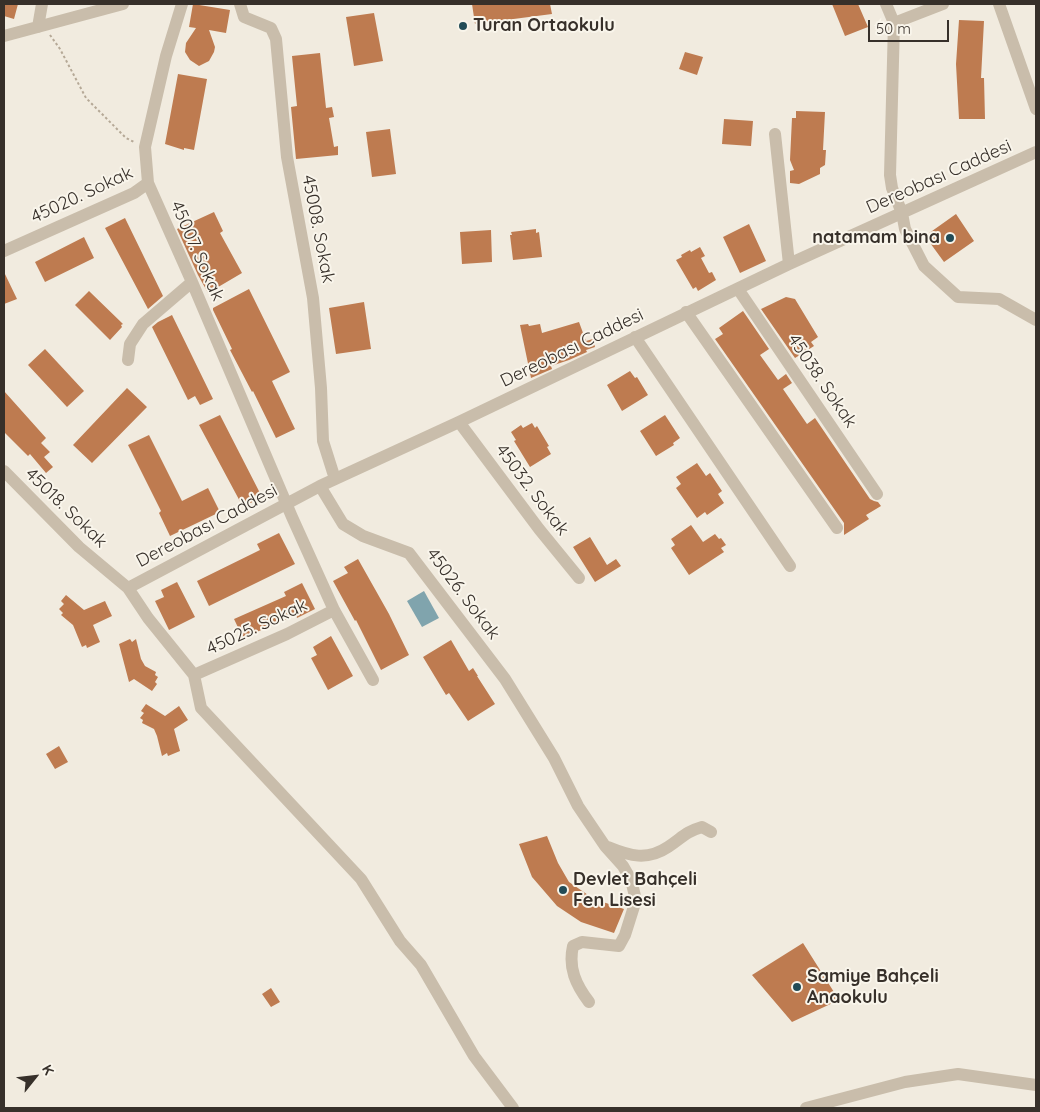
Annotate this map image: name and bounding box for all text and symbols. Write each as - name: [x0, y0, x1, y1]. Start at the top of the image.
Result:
- scale bar: [870, 10, 951, 42]
- place label: Turan Ortaokulu: [473, 15, 615, 37]
- text: 50 m: [876, 19, 911, 38]
- marker: Turan Ortaokulu: [457, 20, 469, 32]
- street label: Dereobası Caddesi: [863, 135, 1015, 219]
- street label: 45020. Sokak: [28, 162, 136, 228]
- street label: 45008. Sokak: [297, 173, 339, 285]
- street label: 45007. Sokak: [165, 198, 229, 304]
- place label: natamam bina: [812, 227, 940, 249]
- marker: natamam bina: [944, 232, 956, 244]
- street label: Dereobası Caddesi: [497, 304, 647, 392]
- street label: 45038. Sokak: [783, 330, 861, 432]
- street label: 45032. Sokak: [491, 440, 573, 540]
- street label: 45018. Sokak: [20, 463, 112, 553]
- street label: Dereobası Caddesi: [133, 480, 281, 572]
- street label: 45026. Sokak: [422, 544, 504, 644]
- street label: 45025. Sokak: [203, 594, 311, 660]
- place label: Devlet Bahçeli Fen Lisesi: [573, 869, 697, 912]
- marker: Devlet Bahçeli Fen Lisesi: [557, 884, 569, 896]
- place label: Samiye Bahçeli Anaokulu: [807, 966, 939, 1009]
- marker: Samiye Bahçeli Anaokulu: [791, 981, 803, 993]
- north arrow: [10, 1052, 60, 1102]
- text: K: [38, 1061, 58, 1078]

